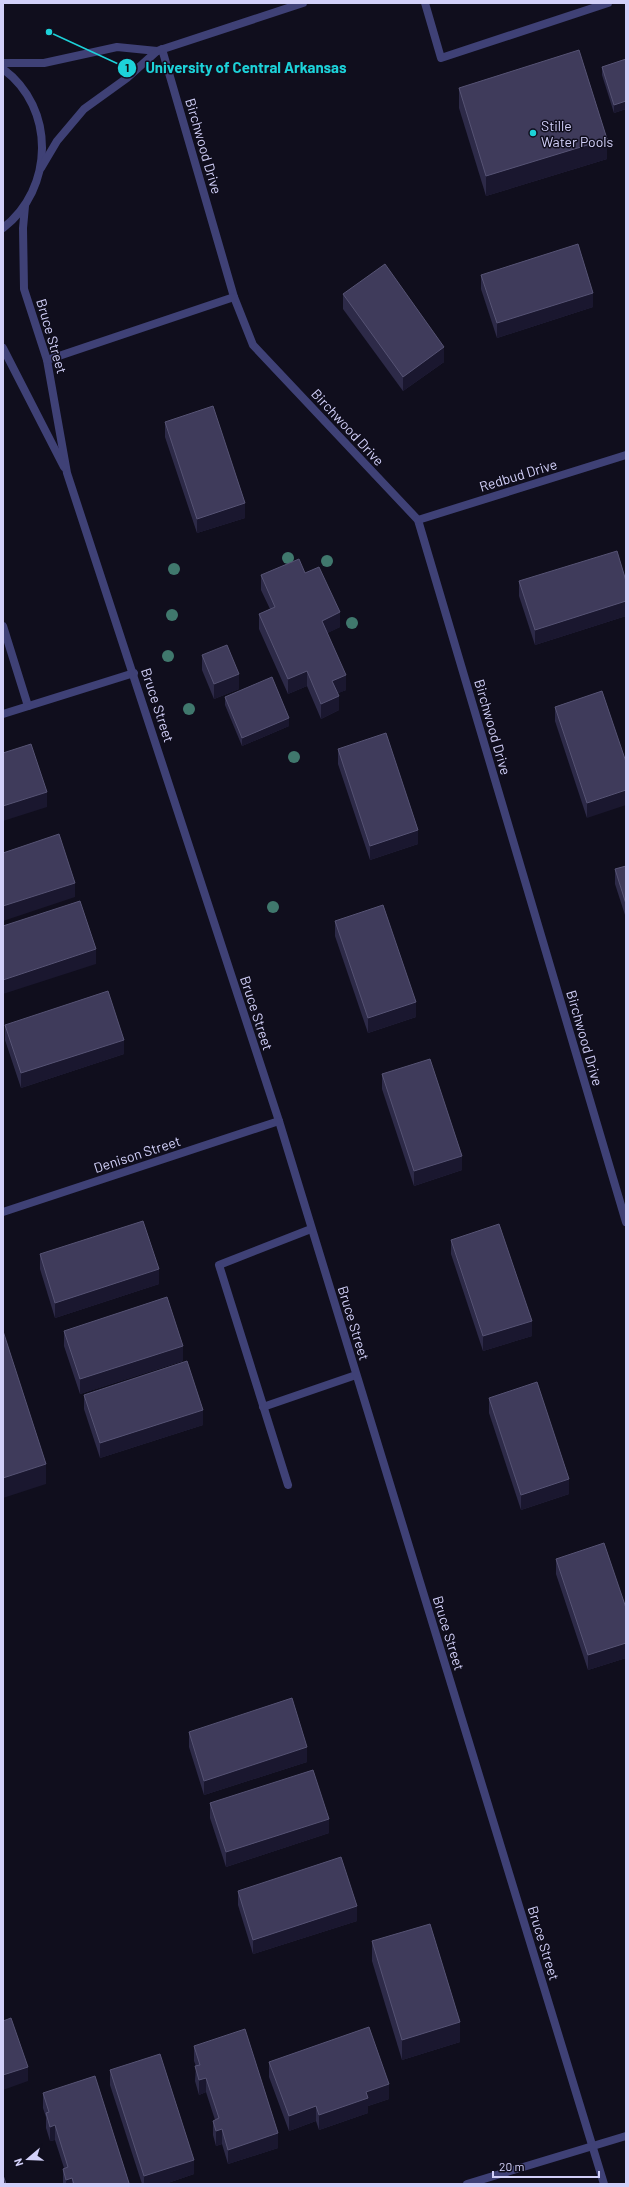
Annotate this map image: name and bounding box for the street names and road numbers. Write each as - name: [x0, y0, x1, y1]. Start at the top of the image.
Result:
- street label: Birchwood Drive: [182, 96, 226, 196]
- street label: Bruce Street: [33, 297, 71, 375]
- street label: Birchwood Drive: [308, 385, 388, 469]
- street label: Redbud Drive: [477, 455, 559, 495]
- street label: Bruce Street: [138, 666, 178, 744]
- street label: Birchwood Drive: [471, 677, 515, 777]
- street label: Bruce Street: [237, 974, 277, 1052]
- street label: Birchwood Drive: [563, 988, 607, 1088]
- street label: Denison Street: [91, 1132, 183, 1176]
- street label: Bruce Street: [335, 1284, 373, 1362]
- street label: Bruce Street: [430, 1594, 468, 1672]
- street label: Bruce Street: [525, 1904, 563, 1982]

